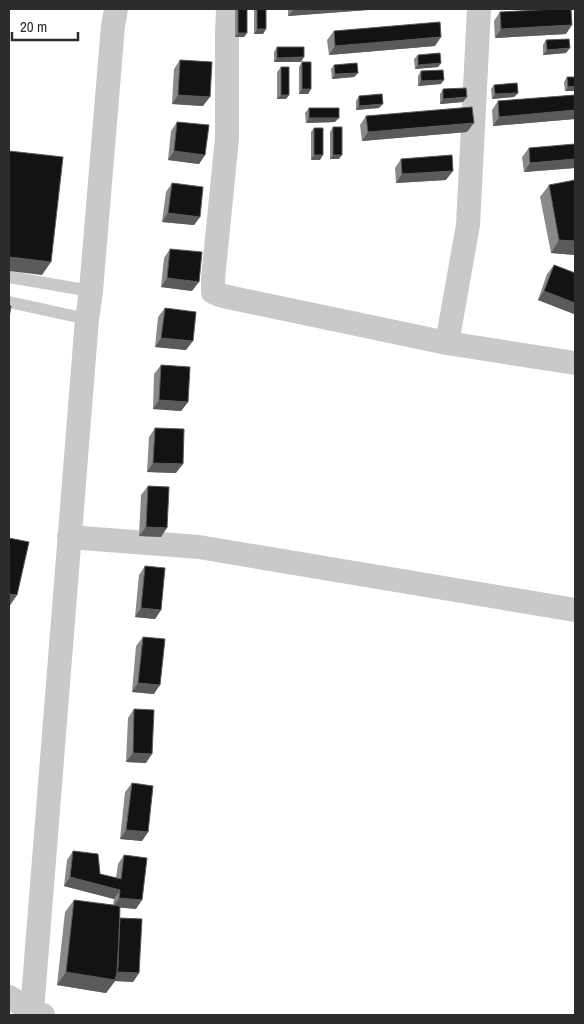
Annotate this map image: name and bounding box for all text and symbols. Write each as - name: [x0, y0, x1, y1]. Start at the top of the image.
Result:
- scale bar: [12, 10, 79, 42]
- text: 20 m: [20, 16, 47, 37]

